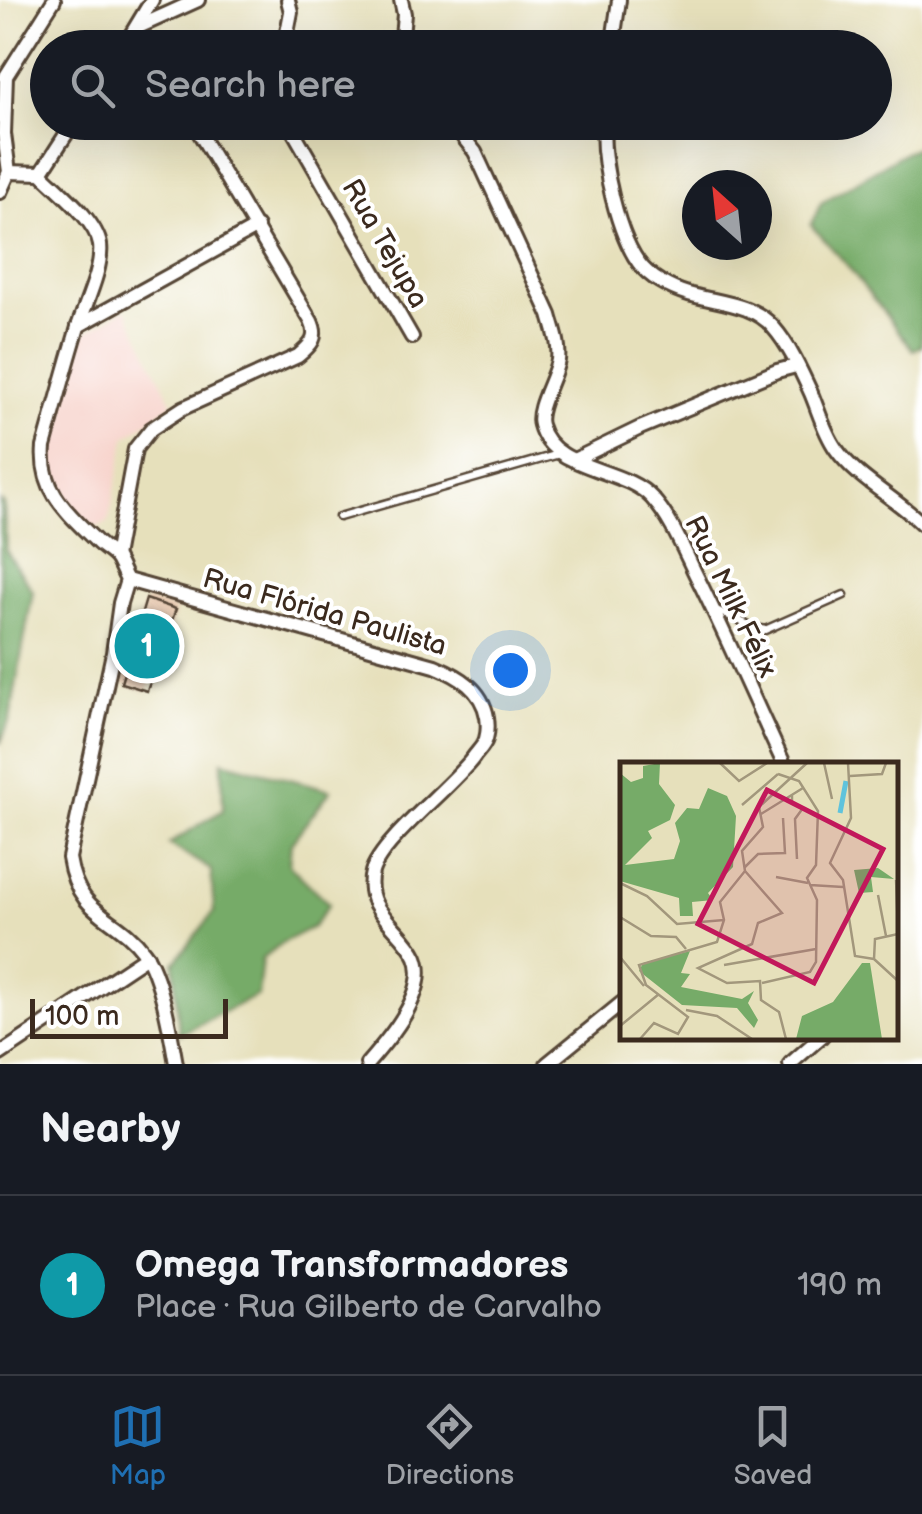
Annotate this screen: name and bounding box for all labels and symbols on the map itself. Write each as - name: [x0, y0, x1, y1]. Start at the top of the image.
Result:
- north arrow: [682, 170, 772, 260]
- street label: Rua Tejupa: [335, 174, 435, 314]
- street label: Rua Milk Félix: [677, 510, 784, 683]
- street label: Rua Flórida Paulista: [199, 562, 450, 663]
- pin: 1: [114, 608, 180, 684]
- your location: [485, 645, 536, 696]
- inset map: [620, 762, 897, 1039]
- scale bar: [30, 994, 228, 1038]

